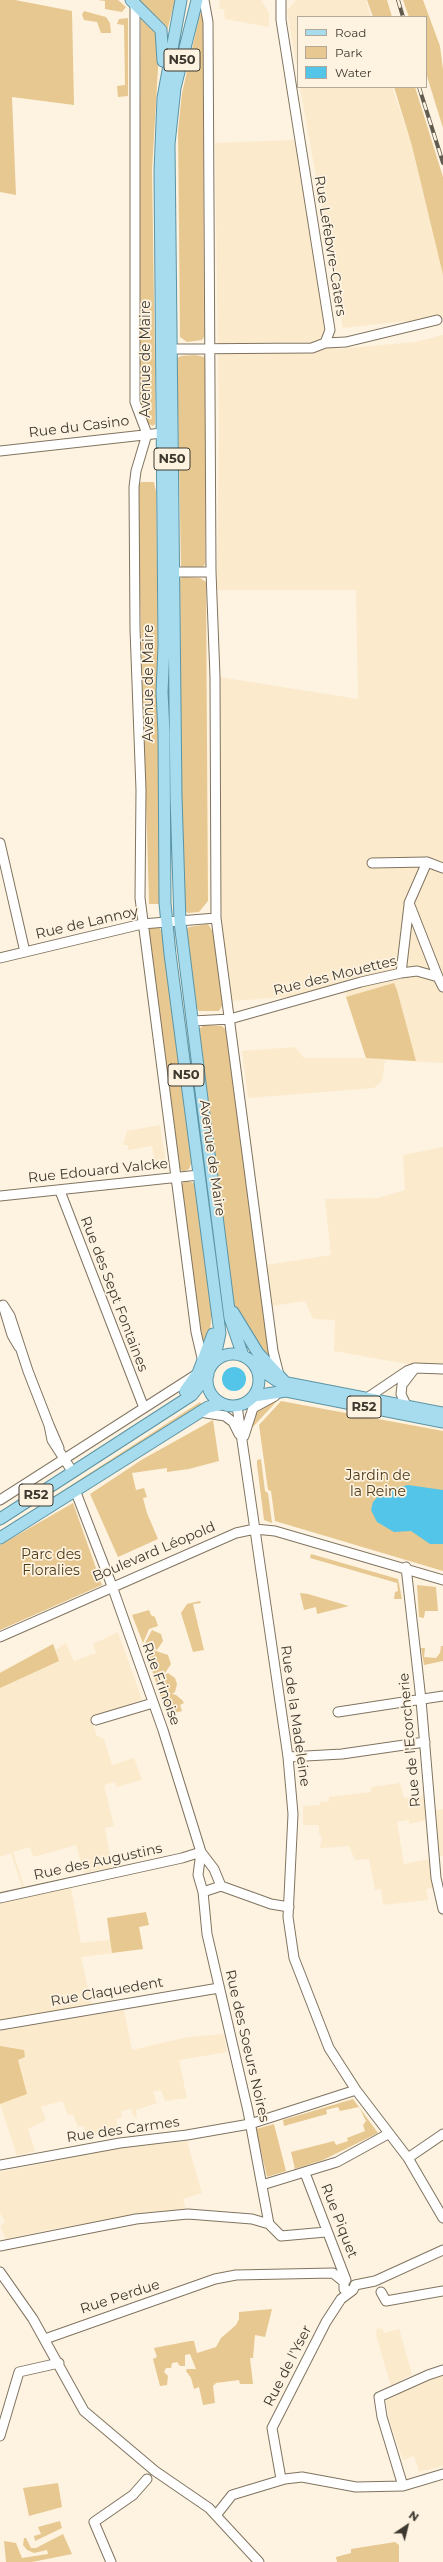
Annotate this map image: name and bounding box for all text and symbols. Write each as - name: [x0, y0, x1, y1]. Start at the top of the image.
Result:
- legend: [297, 16, 427, 88]
- text: Road: [335, 25, 366, 40]
- text: Park: [335, 45, 362, 60]
- road number: N50: [164, 49, 200, 71]
- text: Water: [335, 65, 371, 80]
- street label: Rue Lefebvre-Caters: [311, 175, 349, 317]
- street label: Avenue de Maire: [138, 300, 154, 418]
- street label: Rue du Casino: [28, 412, 130, 442]
- road number: N50: [154, 448, 190, 470]
- street label: Avenue de Maire: [141, 624, 157, 742]
- street label: Rue de Lannoy: [34, 903, 140, 943]
- street label: Rue des Mouettes: [272, 953, 398, 999]
- road number: N50: [168, 1064, 204, 1086]
- street label: Avenue de Maire: [196, 1099, 228, 1217]
- street label: Rue Edouard Valcke: [27, 1155, 169, 1187]
- street label: Rue des Sept Fontaines: [77, 1214, 151, 1374]
- road number: R52: [347, 1396, 381, 1418]
- park label: Jardin de la Reine: [345, 1468, 411, 1500]
- road number: R52: [19, 1484, 53, 1506]
- street label: Boulevard Léopold: [90, 1519, 218, 1585]
- park label: Parc des Floralies: [21, 1547, 81, 1580]
- street label: Rue Frinoise: [138, 1640, 184, 1728]
- street label: Rue de la Madeleine: [277, 1644, 313, 1788]
- street label: Rue de l'Ecorcherie: [396, 1672, 424, 1808]
- street label: Rue des Augustins: [32, 1840, 164, 1884]
- street label: Rue des Soeurs Noires: [221, 1968, 273, 2124]
- street label: Rue Claquedent: [49, 1974, 165, 2010]
- street label: Rue des Carmes: [65, 2114, 181, 2146]
- street label: Rue Piquet: [317, 2181, 361, 2261]
- street label: Rue Perdue: [78, 2276, 162, 2318]
- street label: Rue de l'Yser: [260, 2323, 316, 2409]
- north arrow: [387, 2506, 427, 2546]
- text: N: [406, 2508, 422, 2524]

